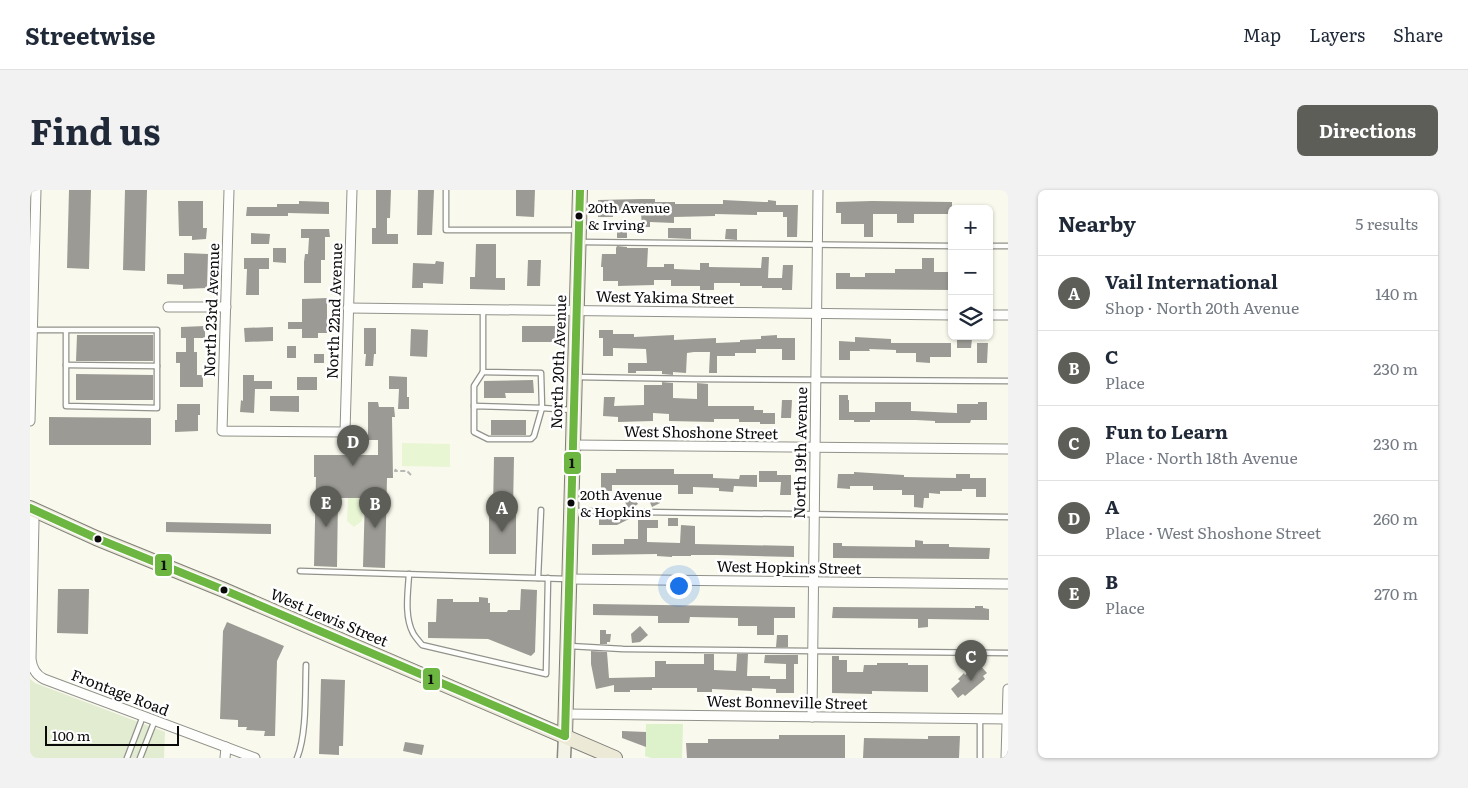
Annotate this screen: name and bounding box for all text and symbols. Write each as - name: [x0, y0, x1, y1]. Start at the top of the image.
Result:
- text: Streetwise: [25, 17, 155, 52]
- text: Map: [1243, 21, 1281, 48]
- text: Layers: [1309, 21, 1365, 48]
- text: Share: [1393, 21, 1443, 48]
- text: Find us: [30, 104, 160, 156]
- button: Directions: [1297, 105, 1438, 156]
- place label: 20th Avenue & Irving: [588, 197, 670, 234]
- map controls: [948, 205, 993, 340]
- button: +: [948, 205, 993, 250]
- text: Nearby: [1058, 207, 1136, 238]
- marker: 20th Avenue & Irving: [574, 211, 584, 221]
- text: 5 results: [1355, 211, 1418, 235]
- street label: North 23rd Avenue: [197, 242, 224, 377]
- street label: North 22nd Avenue: [320, 242, 347, 380]
- button: −: [948, 250, 993, 295]
- text: Vail International: [1105, 267, 1278, 295]
- text: A: [1068, 281, 1080, 305]
- text: 140 m: [1375, 281, 1418, 305]
- street label: West Yakima Street: [596, 284, 734, 309]
- street label: North 20th Avenue: [544, 294, 571, 430]
- button: layers: [948, 295, 993, 340]
- text: Shop · North 20th Avenue: [1105, 295, 1299, 319]
- text: C: [1105, 342, 1119, 370]
- text: B: [1068, 356, 1080, 380]
- text: 230 m: [1373, 356, 1418, 380]
- text: Place: [1105, 370, 1145, 394]
- street label: North 19th Avenue: [787, 387, 812, 519]
- text: Fun to Learn: [1105, 417, 1228, 445]
- street label: West Shoshone Street: [624, 419, 778, 444]
- pin: D: [337, 425, 369, 466]
- text: C: [1068, 431, 1080, 455]
- text: 230 m: [1373, 431, 1418, 455]
- text: Place · North 18th Avenue: [1105, 445, 1298, 469]
- line badge: 1: [563, 451, 582, 475]
- text: 1: [569, 452, 575, 472]
- place label: 20th Avenue & Hopkins: [580, 484, 662, 521]
- pin: E: [310, 486, 342, 527]
- pin: B: [359, 487, 391, 528]
- pin: A: [486, 491, 518, 532]
- text: A: [1105, 492, 1119, 520]
- marker: 20th Avenue & Hopkins: [566, 498, 576, 508]
- text: D: [1068, 506, 1080, 530]
- text: 260 m: [1373, 506, 1418, 530]
- text: Place · West Shoshone Street: [1105, 520, 1321, 544]
- unlabelled marker: [93, 534, 103, 544]
- line badge: 1: [154, 553, 173, 577]
- text: 1: [161, 554, 167, 574]
- street label: West Hopkins Street: [716, 554, 862, 579]
- text: B: [1105, 567, 1118, 595]
- your location: [666, 573, 692, 599]
- street label: West Lewis Street: [267, 581, 392, 652]
- text: E: [1069, 581, 1079, 605]
- text: 270 m: [1374, 581, 1418, 605]
- unlabelled marker: [219, 585, 229, 595]
- text: Place: [1105, 595, 1145, 619]
- pin: C: [955, 640, 987, 681]
- street label: Frontage Road: [68, 662, 173, 721]
- line badge: 1: [422, 667, 441, 691]
- text: 1: [428, 668, 434, 688]
- street label: West Bonneville Street: [706, 689, 868, 714]
- scale bar: [45, 723, 179, 746]
- text: 100 m: [52, 725, 90, 745]

